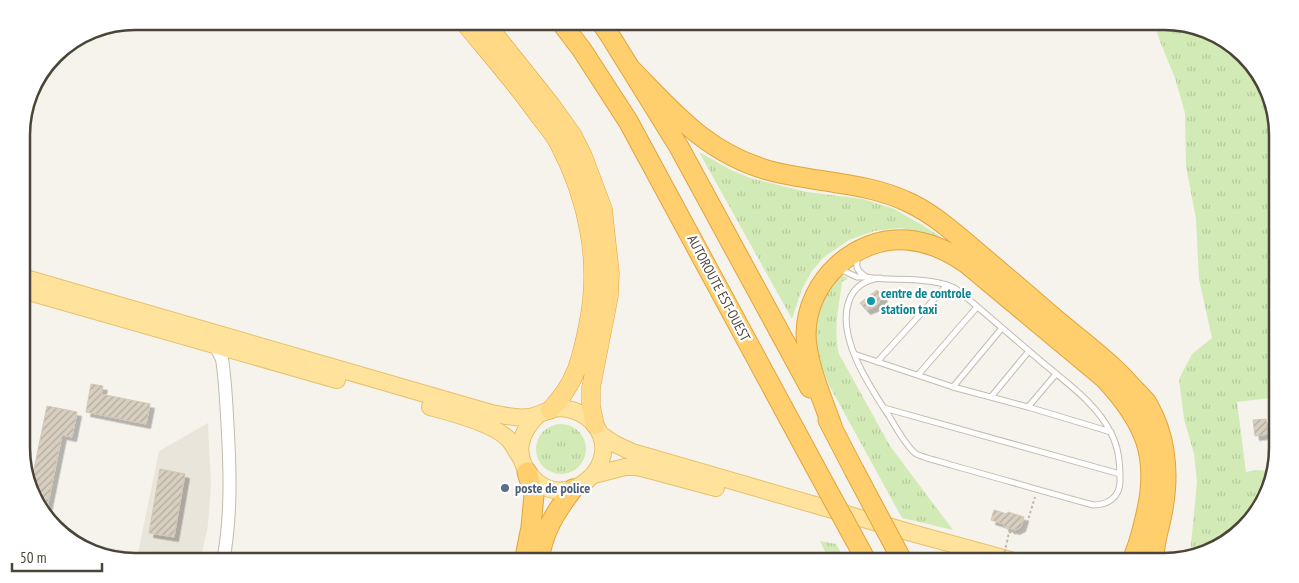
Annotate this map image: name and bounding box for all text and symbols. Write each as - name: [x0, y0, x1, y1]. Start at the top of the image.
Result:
- street label: AUTOROUTE EST-OUEST: [683, 232, 755, 345]
- place label: centre de controle station taxi: [881, 284, 971, 318]
- marker: centre de controle station taxi: [865, 295, 877, 307]
- place label: poste de police: [515, 479, 590, 497]
- marker: poste de police: [499, 482, 511, 494]
- scale bar: [12, 540, 102, 572]
- text: 50 m: [20, 548, 46, 567]

